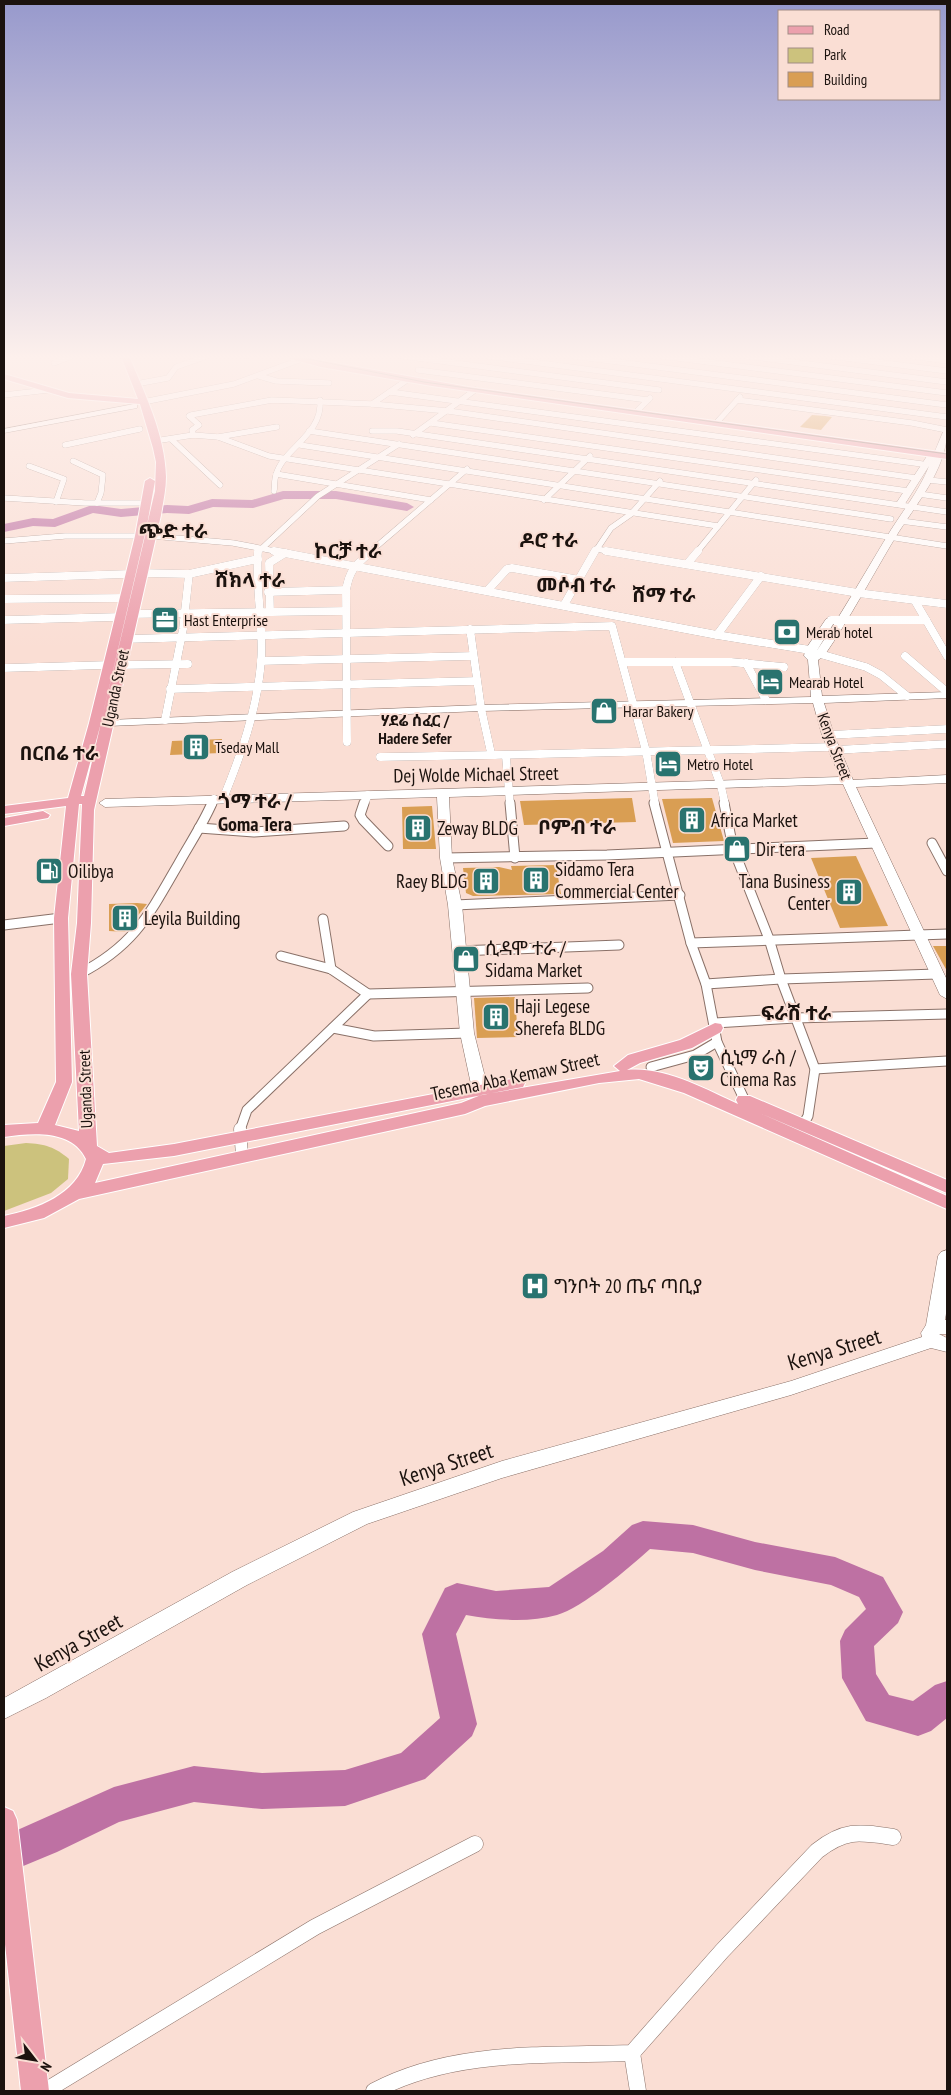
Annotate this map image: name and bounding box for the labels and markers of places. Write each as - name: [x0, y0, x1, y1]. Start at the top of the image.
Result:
- office icon: Hast Enterprise: [150, 605, 180, 635]
- place label: Hast Enterprise: [184, 610, 268, 630]
- bank icon: Merab hotel: [772, 617, 802, 647]
- place label: Merab hotel: [806, 622, 873, 642]
- hotel icon: Mearab Hotel: [755, 667, 785, 697]
- place label: Mearab Hotel: [789, 672, 864, 692]
- shop icon: Harar Bakery: [589, 696, 619, 726]
- place label: Harar Bakery: [623, 701, 694, 721]
- building icon: Tseday Mall: [181, 732, 211, 762]
- place label: Tseday Mall: [215, 737, 279, 757]
- hotel icon: Metro Hotel: [653, 749, 683, 779]
- place label: Metro Hotel: [687, 754, 753, 774]
- building icon: Africa Market: [677, 805, 707, 835]
- place label: Africa Market: [711, 808, 799, 832]
- building icon: Zeway BLDG: [403, 813, 433, 843]
- place label: Zeway BLDG: [437, 816, 518, 840]
- shop icon: Dir tera: [722, 834, 752, 864]
- place label: Dir tera: [756, 837, 805, 861]
- fuel station icon: Oilibya: [34, 856, 64, 886]
- place label: Sidamo Tera Commercial Center: [555, 857, 679, 903]
- place label: Oilibya: [68, 859, 114, 883]
- building icon: Sidamo Tera Commercial Center: [521, 865, 551, 895]
- building icon: Raey BLDG: [471, 866, 501, 896]
- place label: Raey BLDG: [396, 869, 467, 893]
- place label: Tana Business Center: [739, 869, 831, 915]
- building icon: Tana Business Center: [834, 877, 864, 907]
- building icon: Leyila Building: [110, 903, 140, 933]
- place label: Leyila Building: [144, 906, 241, 930]
- place label: ሲዳሞ ተራ / Sidama Market: [485, 936, 583, 982]
- shop icon: ሲዳሞ ተራ / Sidama Market: [451, 944, 481, 974]
- place label: Haji Legese Sherefa BLDG: [515, 994, 605, 1040]
- building icon: Haji Legese Sherefa BLDG: [481, 1002, 511, 1032]
- place label: ሲኒማ ራስ / Cinema Ras: [720, 1045, 797, 1091]
- theatre icon: ሲኒማ ራስ / Cinema Ras: [686, 1053, 716, 1083]
- hospital icon: ግንቦት 20 ጤና ጣቢያ: [520, 1271, 550, 1301]
- place label: ግንቦት 20 ጤና ጣቢያ: [554, 1274, 702, 1298]

